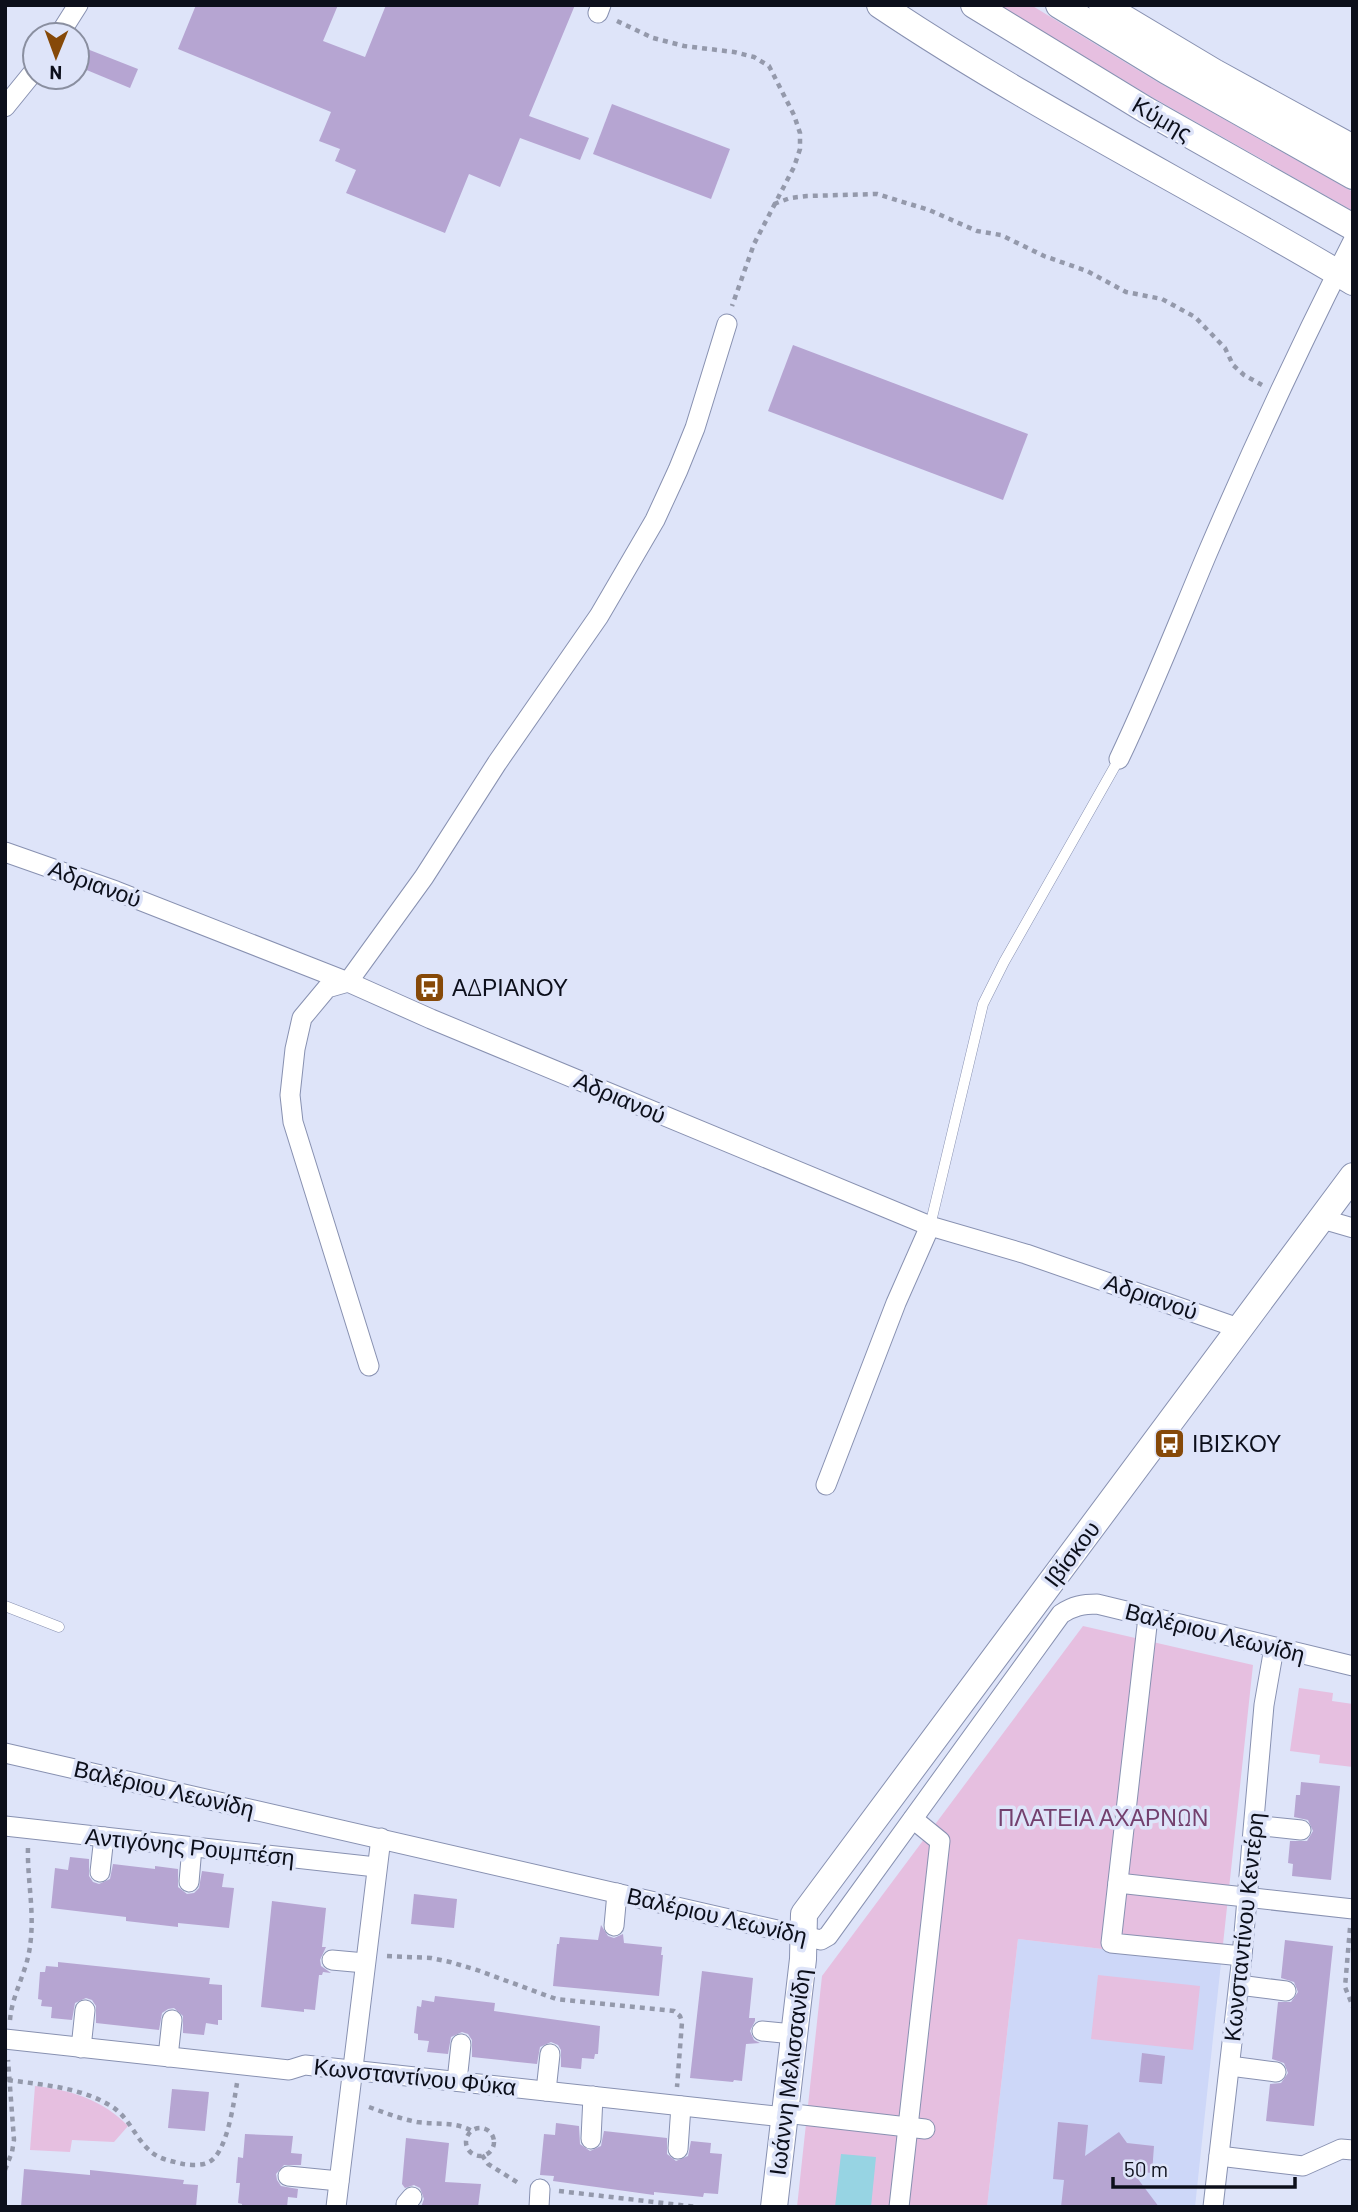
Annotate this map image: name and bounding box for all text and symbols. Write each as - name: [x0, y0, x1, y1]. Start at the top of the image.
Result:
- north arrow: [21, 21, 91, 91]
- text: N: [49, 62, 62, 85]
- street label: Κύμης: [1128, 90, 1197, 146]
- street label: Αδριανού: [45, 853, 145, 913]
- bus stop icon: ΑΔΡΙΑΝΟΥ: [412, 971, 446, 1005]
- place label: ΑΔΡΙΑΝΟΥ: [452, 973, 568, 1001]
- street label: Αδριανού: [570, 1065, 670, 1129]
- street label: Αδριανού: [1101, 1267, 1202, 1325]
- bus stop icon: ΙΒΙΣΚΟΥ: [1152, 1427, 1186, 1461]
- place label: ΙΒΙΣΚΟΥ: [1192, 1429, 1281, 1457]
- street label: Ιβίσκου: [1037, 1515, 1105, 1592]
- street label: Βαλέριου Λεωνίδη: [1122, 1596, 1308, 1668]
- street label: Βαλέριου Λεωνίδη: [71, 1754, 257, 1822]
- park label: ΠΛΑΤΕΙΑ ΑΧΑΡΝΩΝ: [998, 1803, 1208, 1831]
- street label: Κωνσταντίνου Κεντέρη: [1217, 1811, 1269, 2043]
- street label: Αντιγόνης Ρουμπέση: [84, 1821, 296, 1871]
- street label: Βαλέριου Λεωνίδη: [624, 1881, 810, 1949]
- street label: Ιωάννη Μελισσανίδη: [762, 1967, 816, 2177]
- street label: Κωνσταντίνου Φύκα: [313, 2051, 518, 2101]
- scale bar: [1113, 2146, 1295, 2190]
- text: 50 m: [1124, 2156, 1168, 2181]

